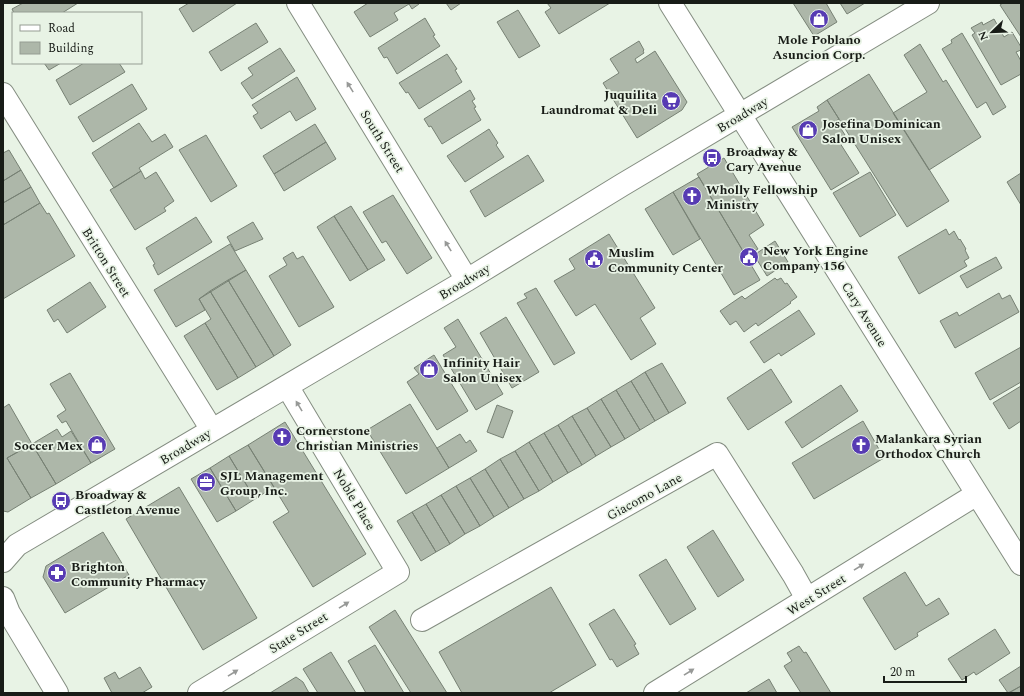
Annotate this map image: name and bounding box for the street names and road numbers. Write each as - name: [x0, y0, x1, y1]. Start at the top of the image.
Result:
- street label: Broadway: [713, 91, 773, 138]
- street label: South Street: [355, 106, 410, 177]
- street label: Britton Street: [77, 224, 136, 302]
- street label: Broadway: [435, 258, 495, 305]
- street label: Cary Avenue: [836, 278, 892, 351]
- street label: Broadway: [156, 423, 216, 470]
- street label: Noble Place: [328, 465, 380, 534]
- street label: Giacomo Lane: [603, 468, 686, 526]
- street label: West Street: [783, 569, 850, 621]
- street label: State Street: [265, 607, 332, 659]

